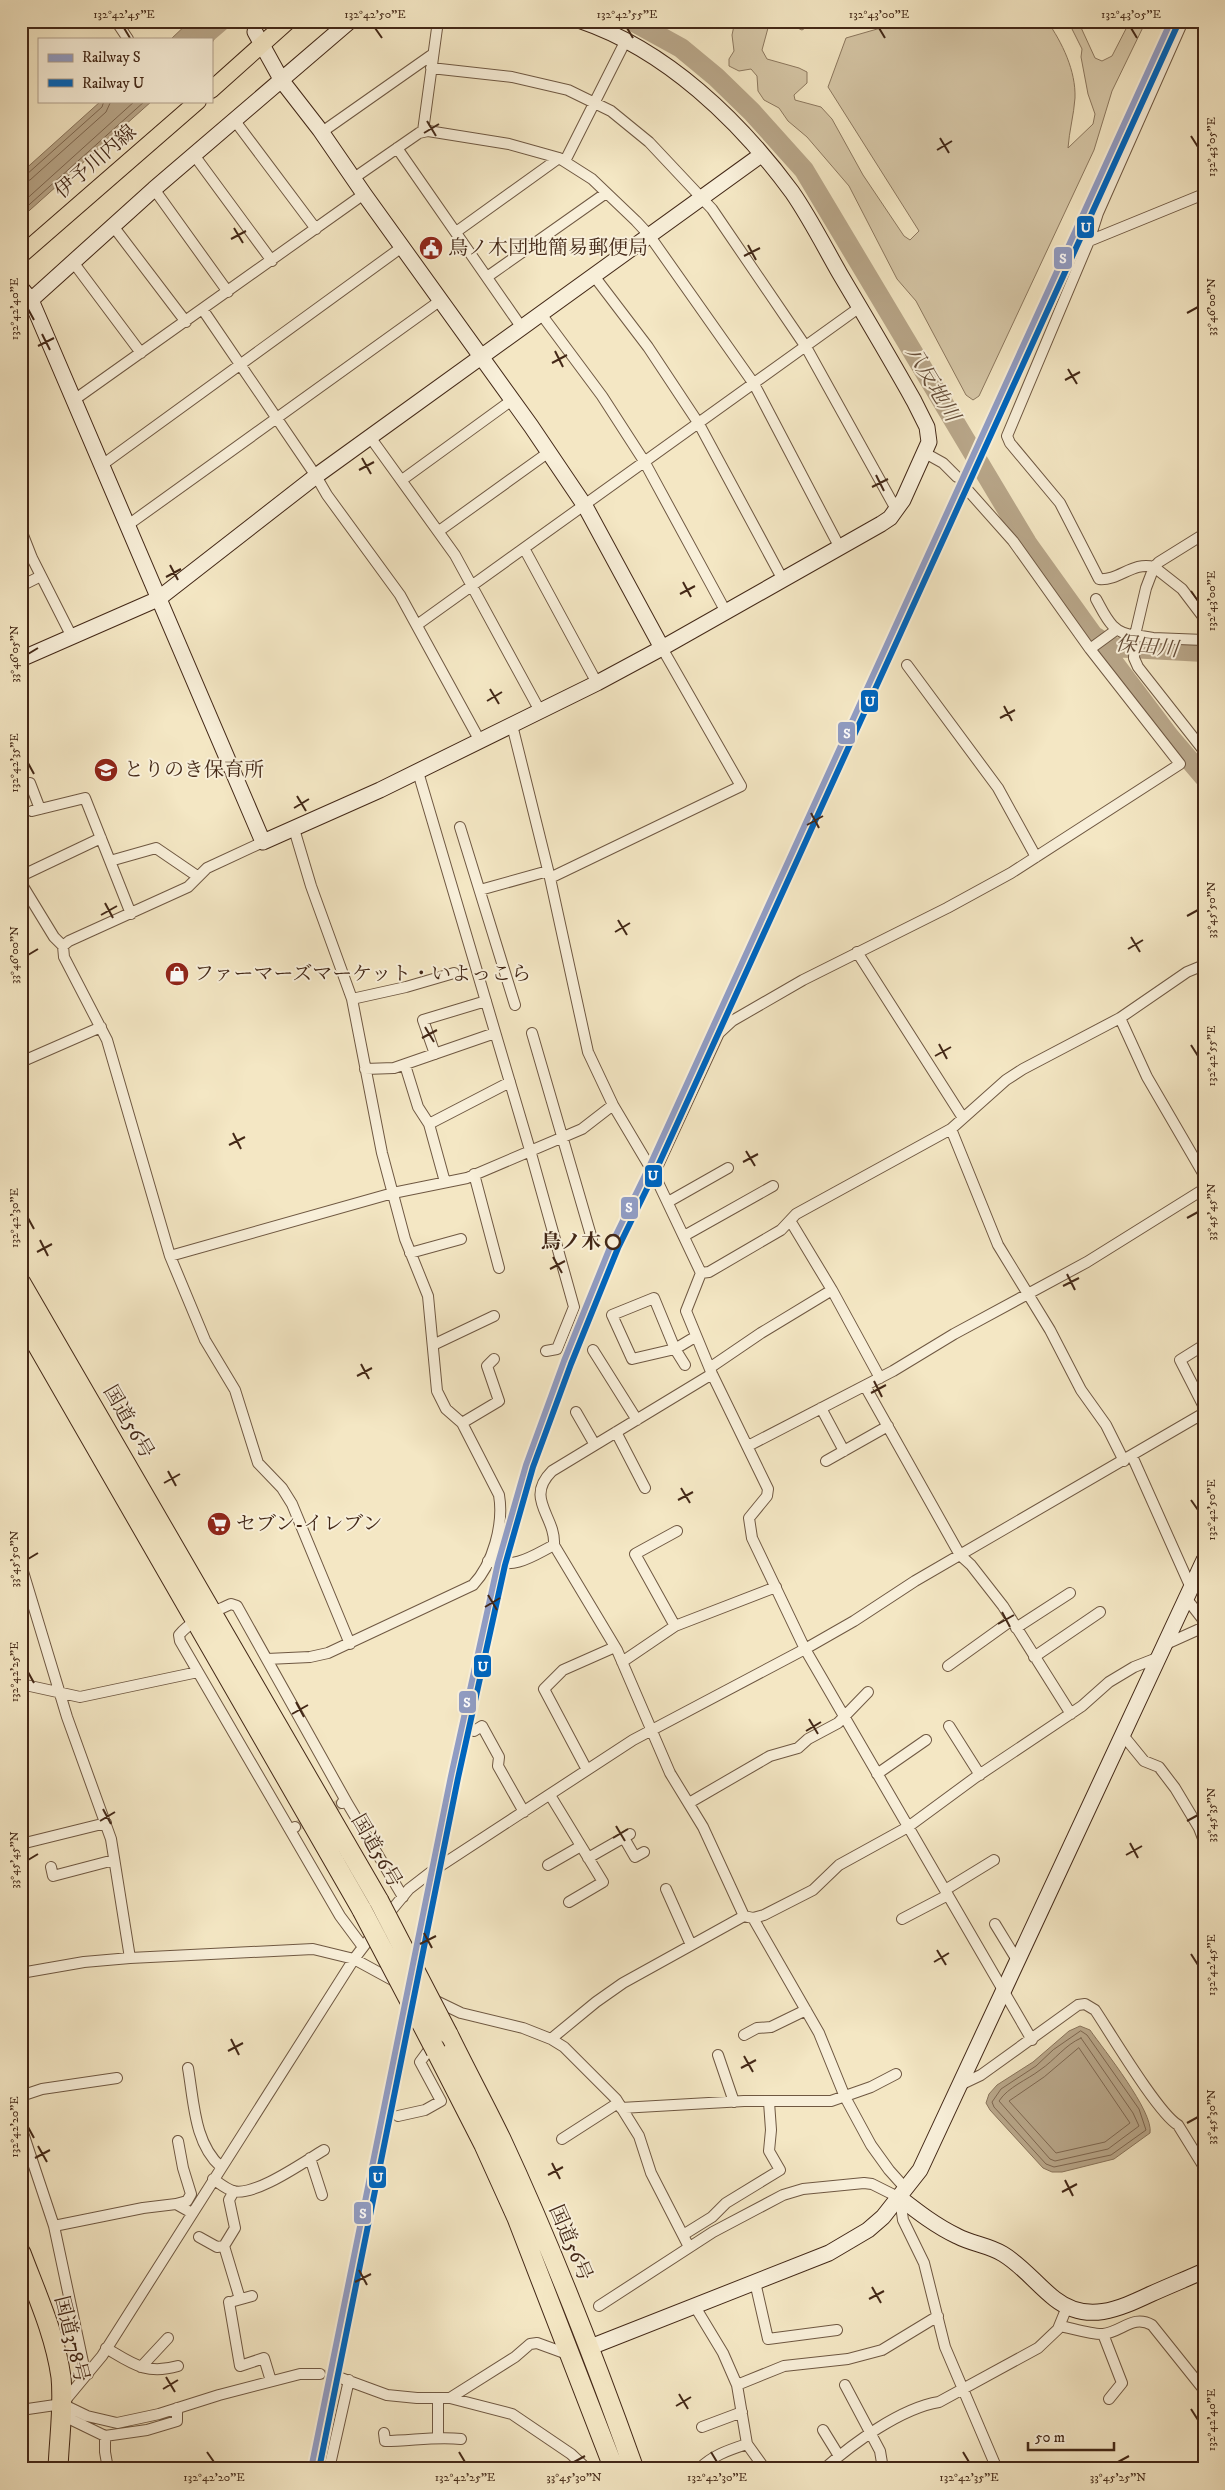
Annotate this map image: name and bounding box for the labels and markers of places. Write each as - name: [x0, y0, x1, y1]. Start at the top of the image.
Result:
- public building icon: 鳥ノ木団地簡易郵便局: [418, 235, 444, 261]
- place label: 鳥ノ木団地簡易郵便局: [448, 236, 648, 261]
- school or university icon: とりのき保育所: [93, 757, 119, 783]
- place label: とりのき保育所: [124, 758, 264, 783]
- shop icon: ファーマーズマーケット・いよっこら: [164, 961, 190, 987]
- place label: ファーマーズマーケット・いよっこら: [194, 962, 531, 987]
- place label: 鳥ノ木: [541, 1230, 601, 1255]
- marker: 鳥ノ木: [605, 1234, 621, 1250]
- supermarket icon: セブン-イレブン: [206, 1511, 232, 1537]
- place label: セブン-イレブン: [236, 1512, 383, 1537]

